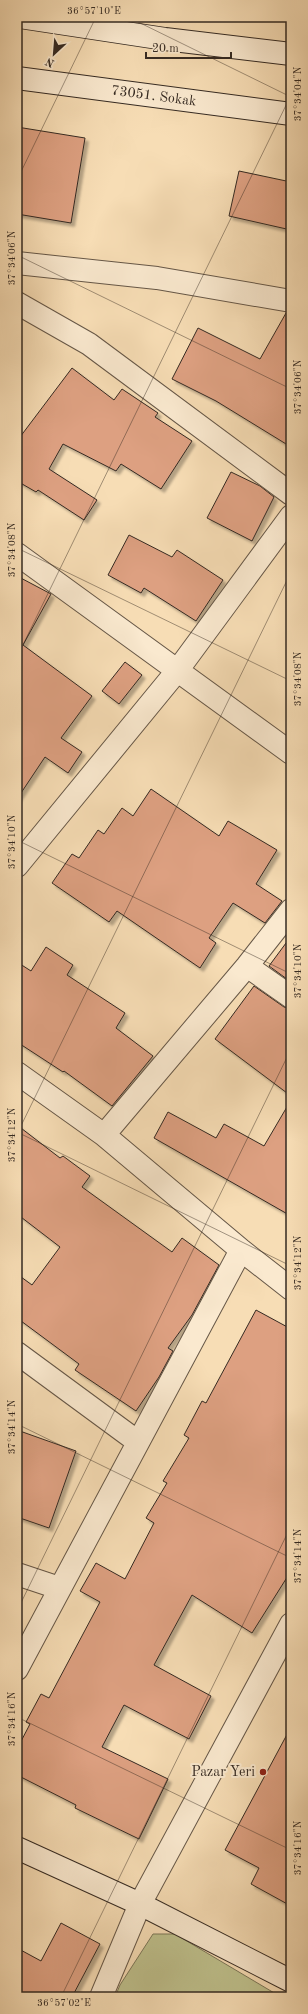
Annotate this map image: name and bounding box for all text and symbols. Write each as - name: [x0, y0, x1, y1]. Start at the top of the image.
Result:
- text: 36°57'10"E: [67, 6, 121, 16]
- north arrow: [34, 34, 74, 74]
- scale bar: [146, 34, 231, 60]
- text: 20 m: [152, 43, 179, 55]
- text: N: [44, 55, 56, 68]
- text: 37°34'04"N: [293, 66, 303, 121]
- street label: 73051. Sokak: [110, 83, 197, 108]
- text: 37°34'06"N: [7, 230, 17, 285]
- text: 37°34'06"N: [293, 359, 303, 414]
- text: 37°34'08"N: [7, 522, 17, 577]
- text: 37°34'08"N: [293, 651, 303, 706]
- text: 37°34'10"N: [7, 814, 17, 869]
- text: 37°34'10"N: [293, 943, 303, 998]
- text: 37°34'12"N: [7, 1107, 17, 1162]
- text: 37°34'12"N: [293, 1235, 303, 1290]
- text: 37°34'14"N: [7, 1399, 17, 1454]
- text: 37°34'14"N: [293, 1528, 303, 1583]
- text: 37°34'16"N: [7, 1691, 17, 1746]
- place label: Pazar Yeri: [191, 1765, 255, 1779]
- marker: Pazar Yeri: [258, 1767, 268, 1777]
- text: 37°34'16"N: [293, 1820, 303, 1875]
- text: 36°57'02"E: [37, 1998, 91, 2008]

